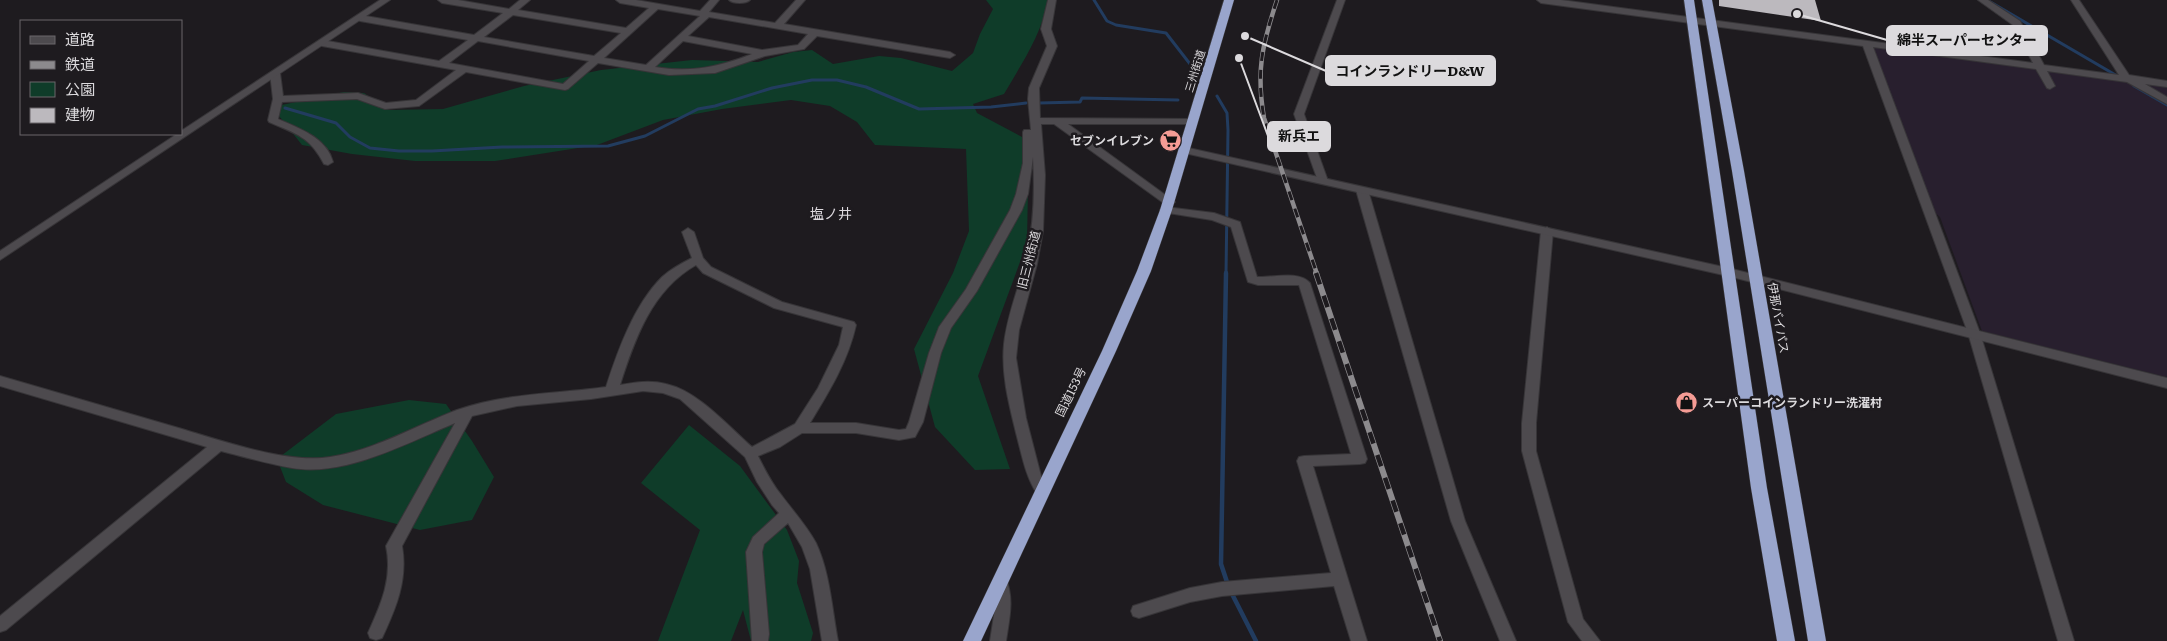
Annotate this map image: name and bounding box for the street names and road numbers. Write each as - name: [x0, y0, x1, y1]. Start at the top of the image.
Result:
- street label: 三州街道: [1180, 47, 1208, 94]
- street label: 旧三州街道: [1012, 228, 1044, 291]
- street label: 伊那バイパス: [1764, 281, 1794, 355]
- street label: 国道153号: [1050, 364, 1090, 420]

